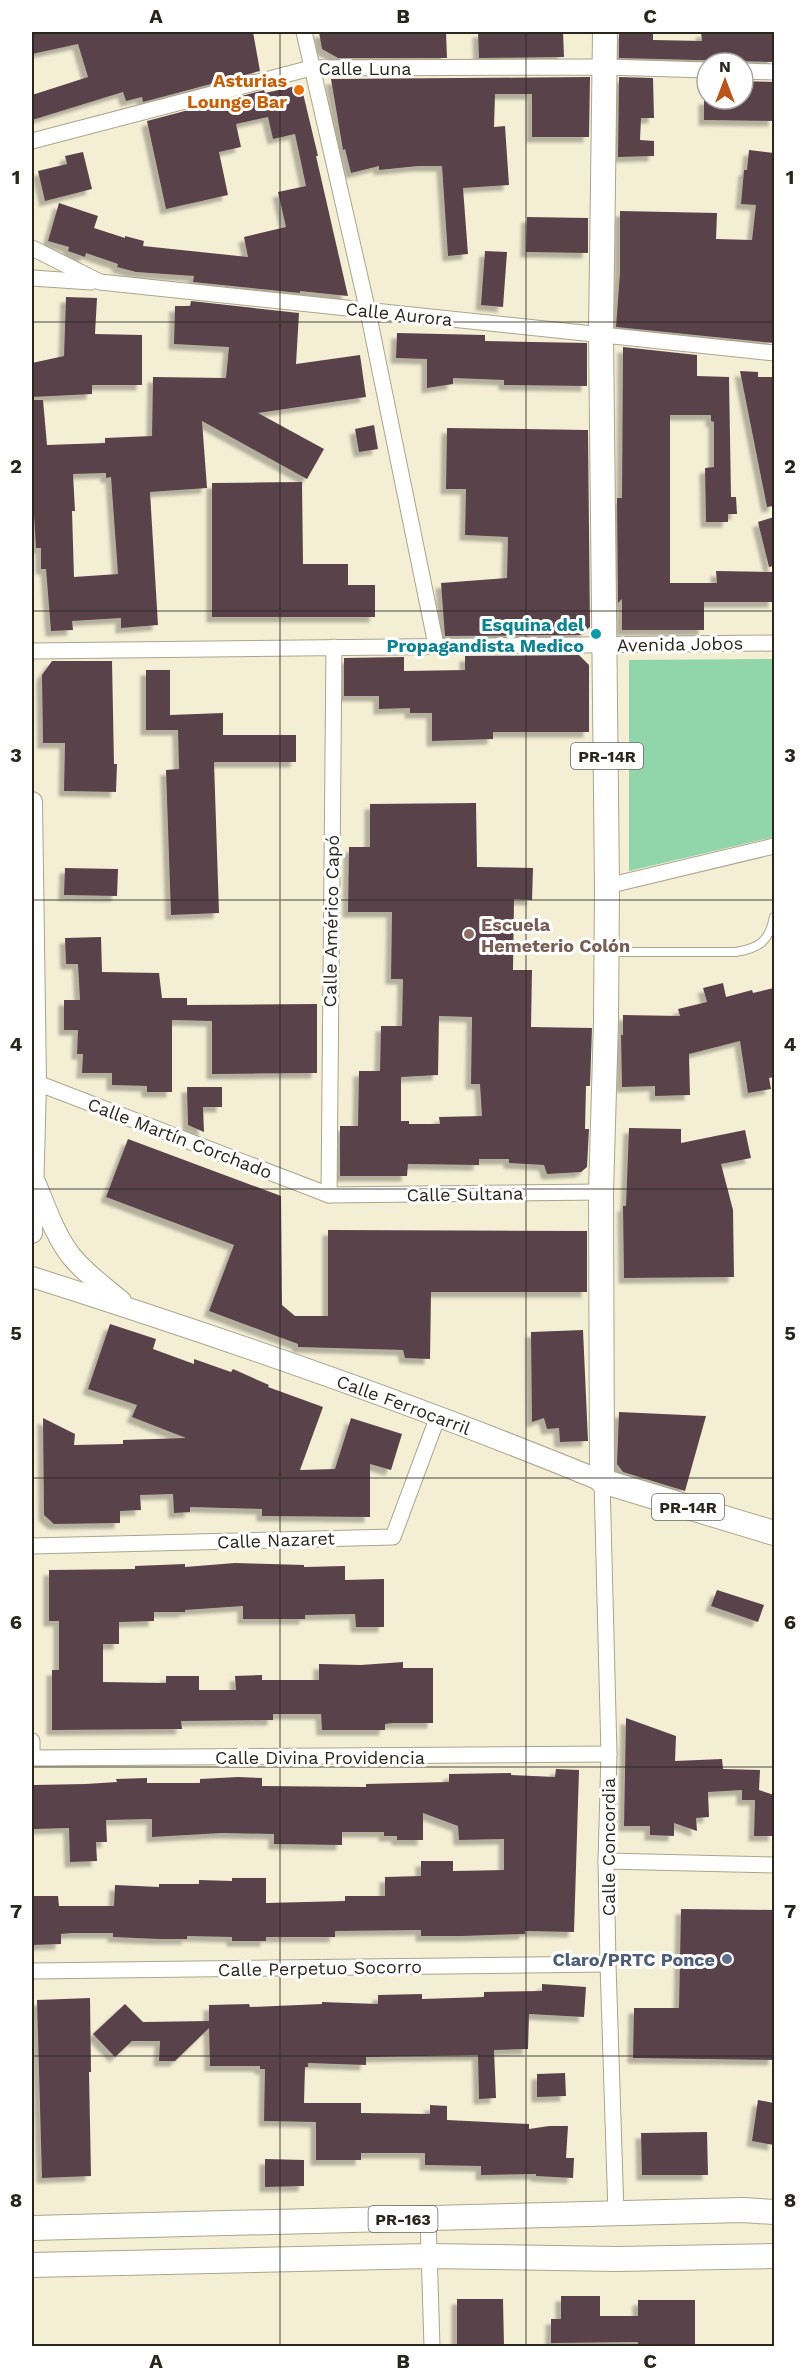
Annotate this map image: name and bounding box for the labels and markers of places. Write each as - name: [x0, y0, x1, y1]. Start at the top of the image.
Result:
- place label: Asturias Lounge Bar: [187, 70, 287, 112]
- marker: Asturias Lounge Bar: [292, 83, 306, 97]
- place label: Esquina del Propagandista Medico: [386, 614, 584, 656]
- marker: Esquina del Propagandista Medico: [589, 627, 603, 641]
- place label: Escuela Hemeterio Colón: [481, 914, 630, 956]
- marker: Escuela Hemeterio Colón: [462, 927, 476, 941]
- place label: Claro/PRTC Ponce: [552, 1949, 715, 1970]
- marker: Claro/PRTC Ponce: [720, 1952, 734, 1966]

